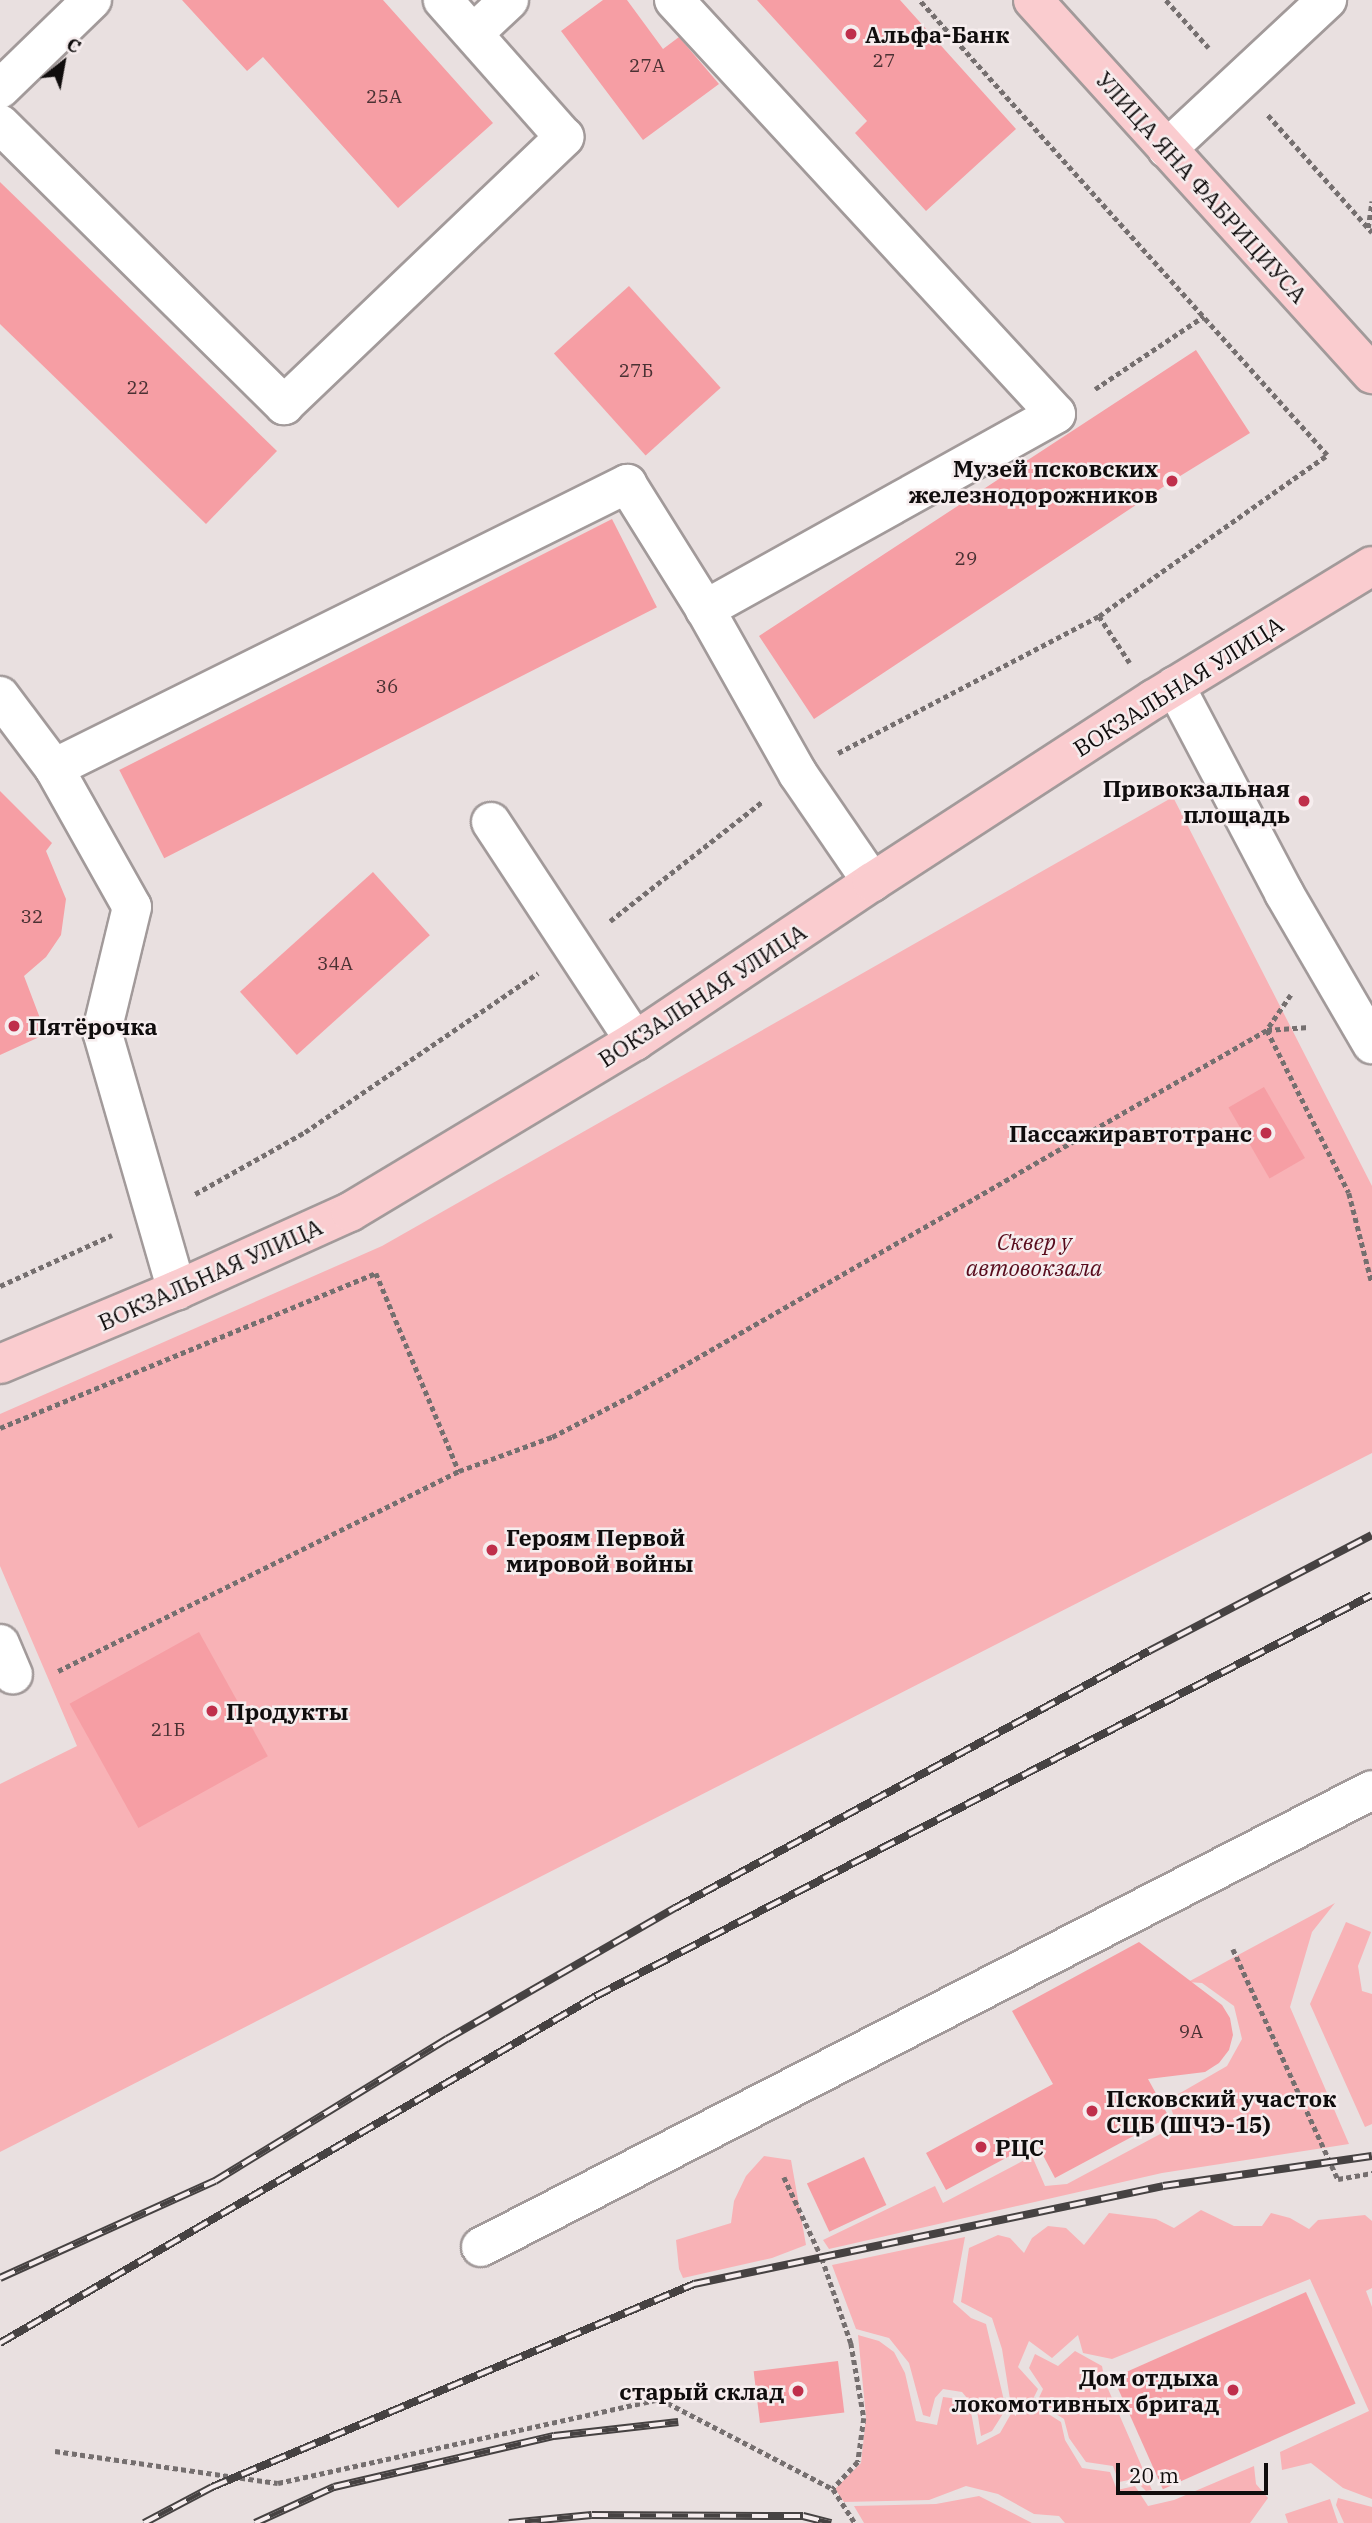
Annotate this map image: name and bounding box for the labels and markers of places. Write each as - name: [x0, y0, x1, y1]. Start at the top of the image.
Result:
- place label: Альфа-Банк: [865, 20, 1009, 48]
- marker: Альфа-Банк: [843, 26, 859, 42]
- place label: Музей псковских железнодорожников: [909, 454, 1158, 508]
- marker: Музей псковских железнодорожников: [1164, 473, 1180, 489]
- place label: Привокзальная площадь: [1103, 774, 1290, 828]
- marker: Привокзальная площадь: [1296, 793, 1312, 809]
- place label: Пятёрочка: [28, 1012, 158, 1040]
- marker: Пятёрочка: [6, 1018, 22, 1034]
- place label: Пассажиравтотранс: [1009, 1119, 1252, 1147]
- marker: Пассажиравтотранс: [1258, 1125, 1274, 1141]
- place label: Героям Первой мировой войны: [506, 1523, 693, 1577]
- marker: Героям Первой мировой войны: [484, 1542, 500, 1558]
- place label: Продукты: [226, 1697, 348, 1725]
- marker: Продукты: [204, 1703, 220, 1719]
- place label: Псковский участок СЦБ (ШЧЭ-15): [1106, 2084, 1336, 2138]
- marker: Псковский участок СЦБ (ШЧЭ-15): [1084, 2103, 1100, 2119]
- place label: РЦС: [995, 2133, 1044, 2161]
- marker: РЦС: [973, 2139, 989, 2155]
- place label: Дом отдыха локомотивных бригад: [952, 2363, 1219, 2417]
- place label: старый склад: [619, 2377, 784, 2405]
- marker: Дом отдыха локомотивных бригад: [1225, 2382, 1241, 2398]
- marker: старый склад: [790, 2383, 806, 2399]

